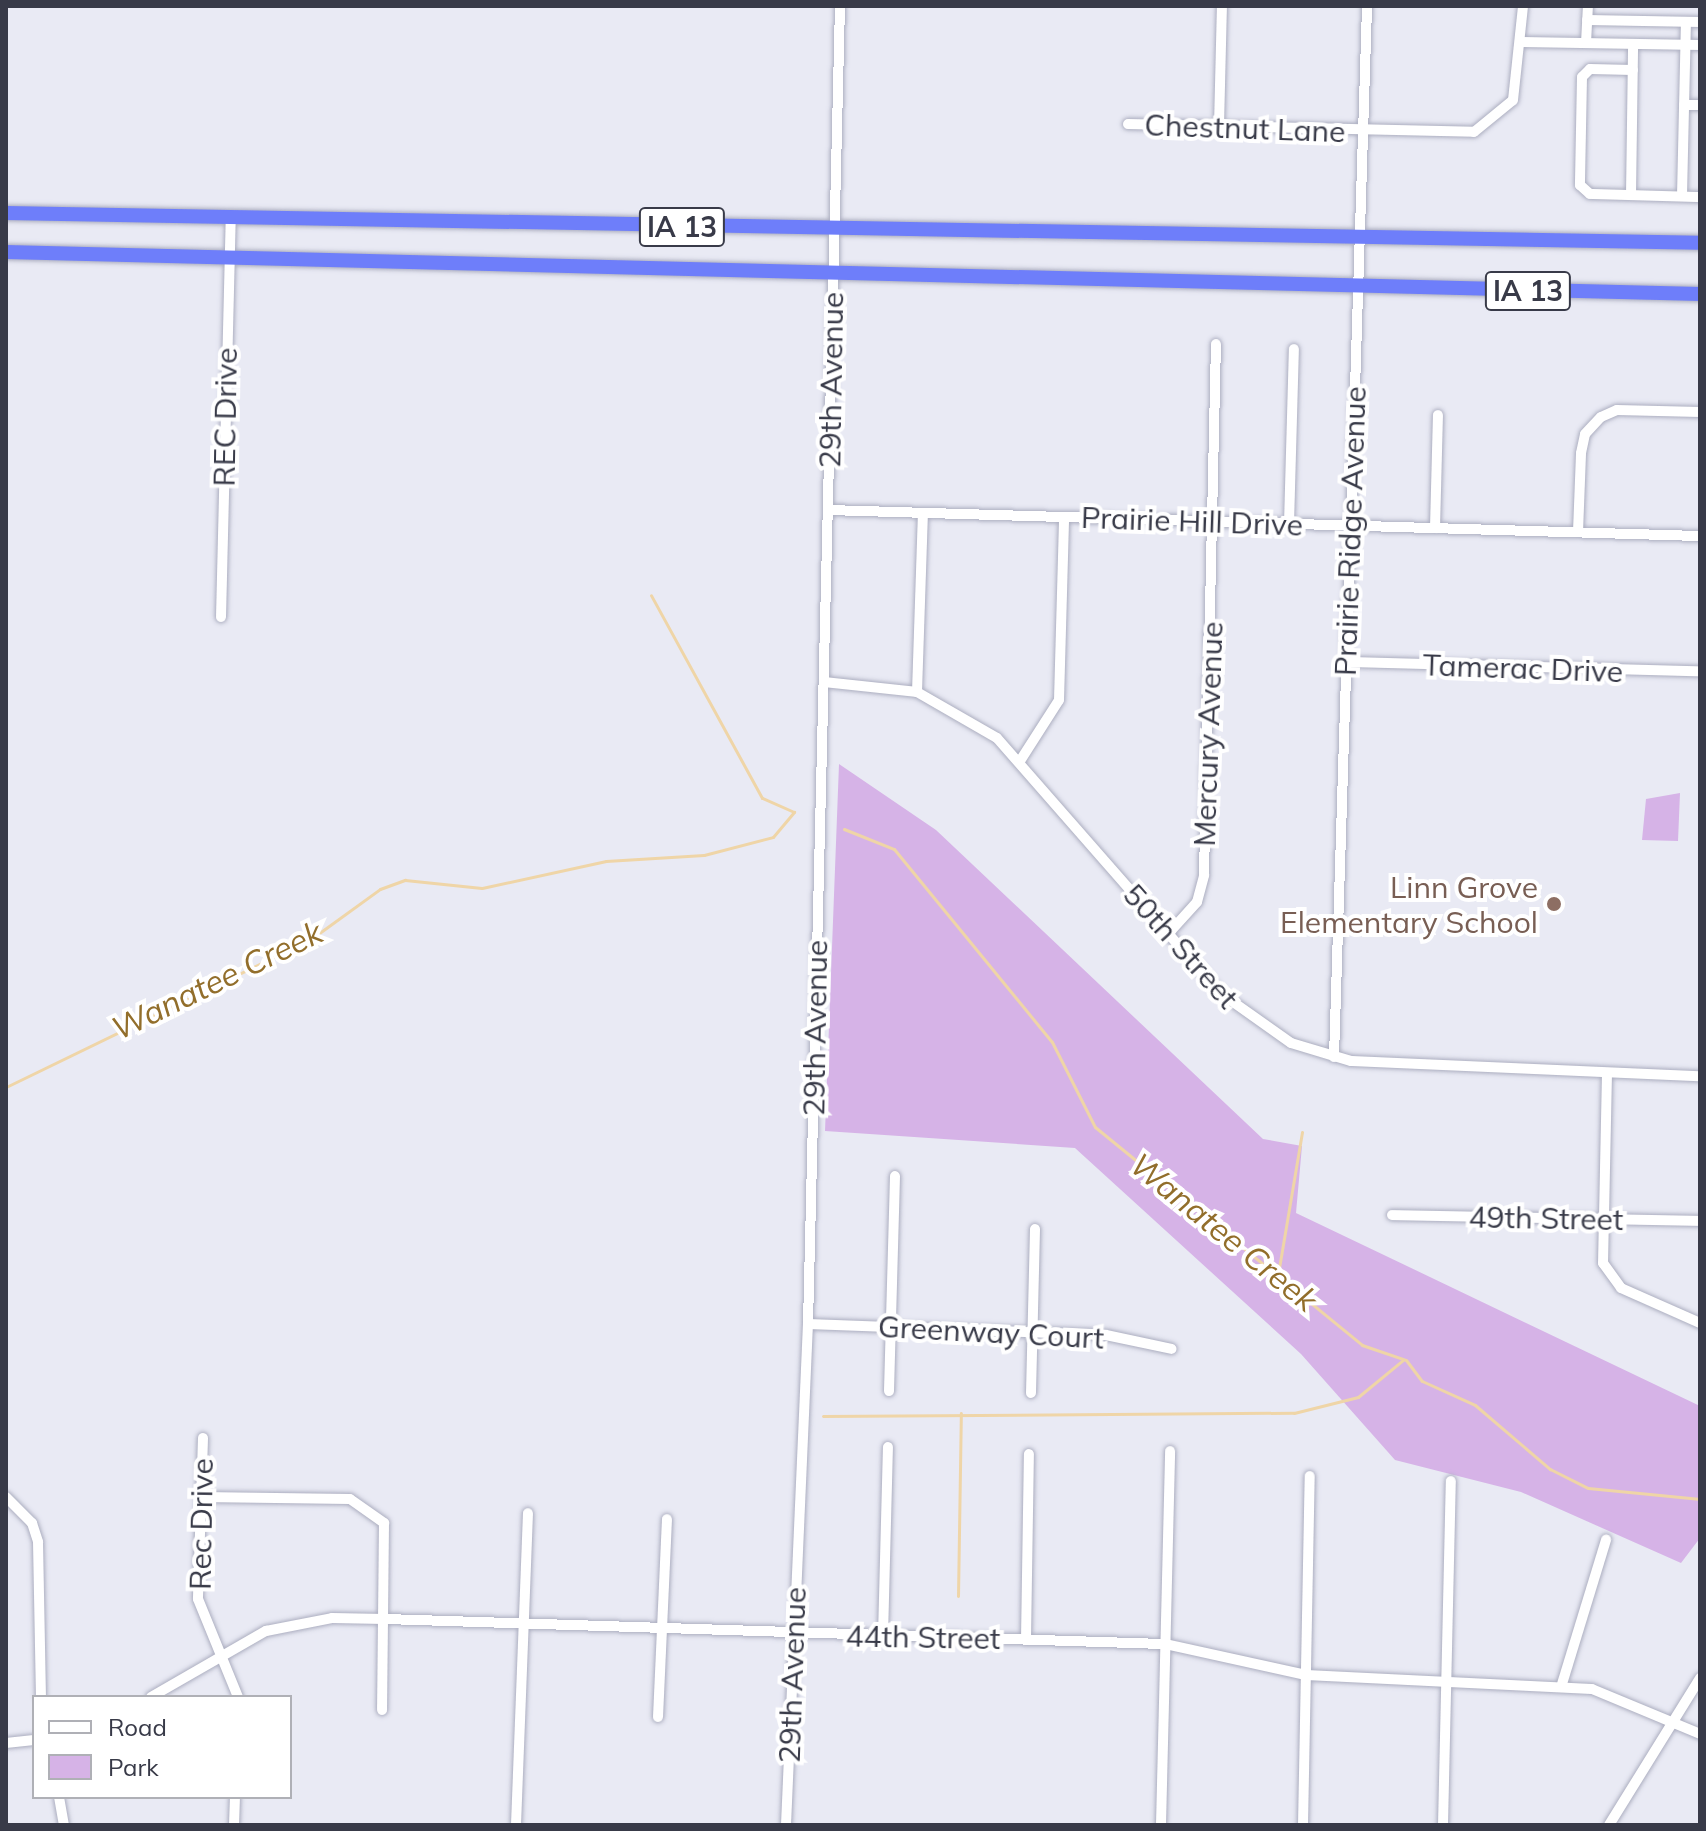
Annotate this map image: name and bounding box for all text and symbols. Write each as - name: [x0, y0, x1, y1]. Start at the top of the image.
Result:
- street label: Chestnut Lane: [1144, 107, 1346, 149]
- road number: IA 13: [638, 203, 726, 251]
- road number: IA 13: [1484, 267, 1572, 315]
- street label: 29th Avenue: [811, 291, 851, 469]
- street label: REC Drive: [206, 347, 244, 487]
- street label: Prairie Ridge Avenue: [1327, 385, 1373, 677]
- street label: Prairie Hill Drive: [1080, 499, 1304, 543]
- street label: Mercury Avenue: [1186, 621, 1230, 847]
- street label: Tamerac Drive: [1422, 647, 1624, 689]
- place label: Linn Grove Elementary School: [1280, 869, 1538, 940]
- street label: 50th Street: [1116, 876, 1246, 1016]
- marker: Linn Grove Elementary School: [1545, 895, 1563, 913]
- water label: Wanatee Creek: [105, 912, 329, 1048]
- street label: 29th Avenue: [795, 939, 835, 1117]
- water label: Wanatee Creek: [1123, 1145, 1325, 1319]
- street label: 49th Street: [1468, 1199, 1624, 1237]
- street label: Greenway Court: [877, 1308, 1105, 1356]
- street label: Rec Drive: [182, 1458, 220, 1590]
- street label: 29th Avenue: [771, 1586, 813, 1764]
- street label: 44th Street: [845, 1618, 1001, 1656]
- legend: [32, 1695, 292, 1799]
- text: Road: [108, 1712, 167, 1742]
- text: Park: [108, 1752, 159, 1782]

